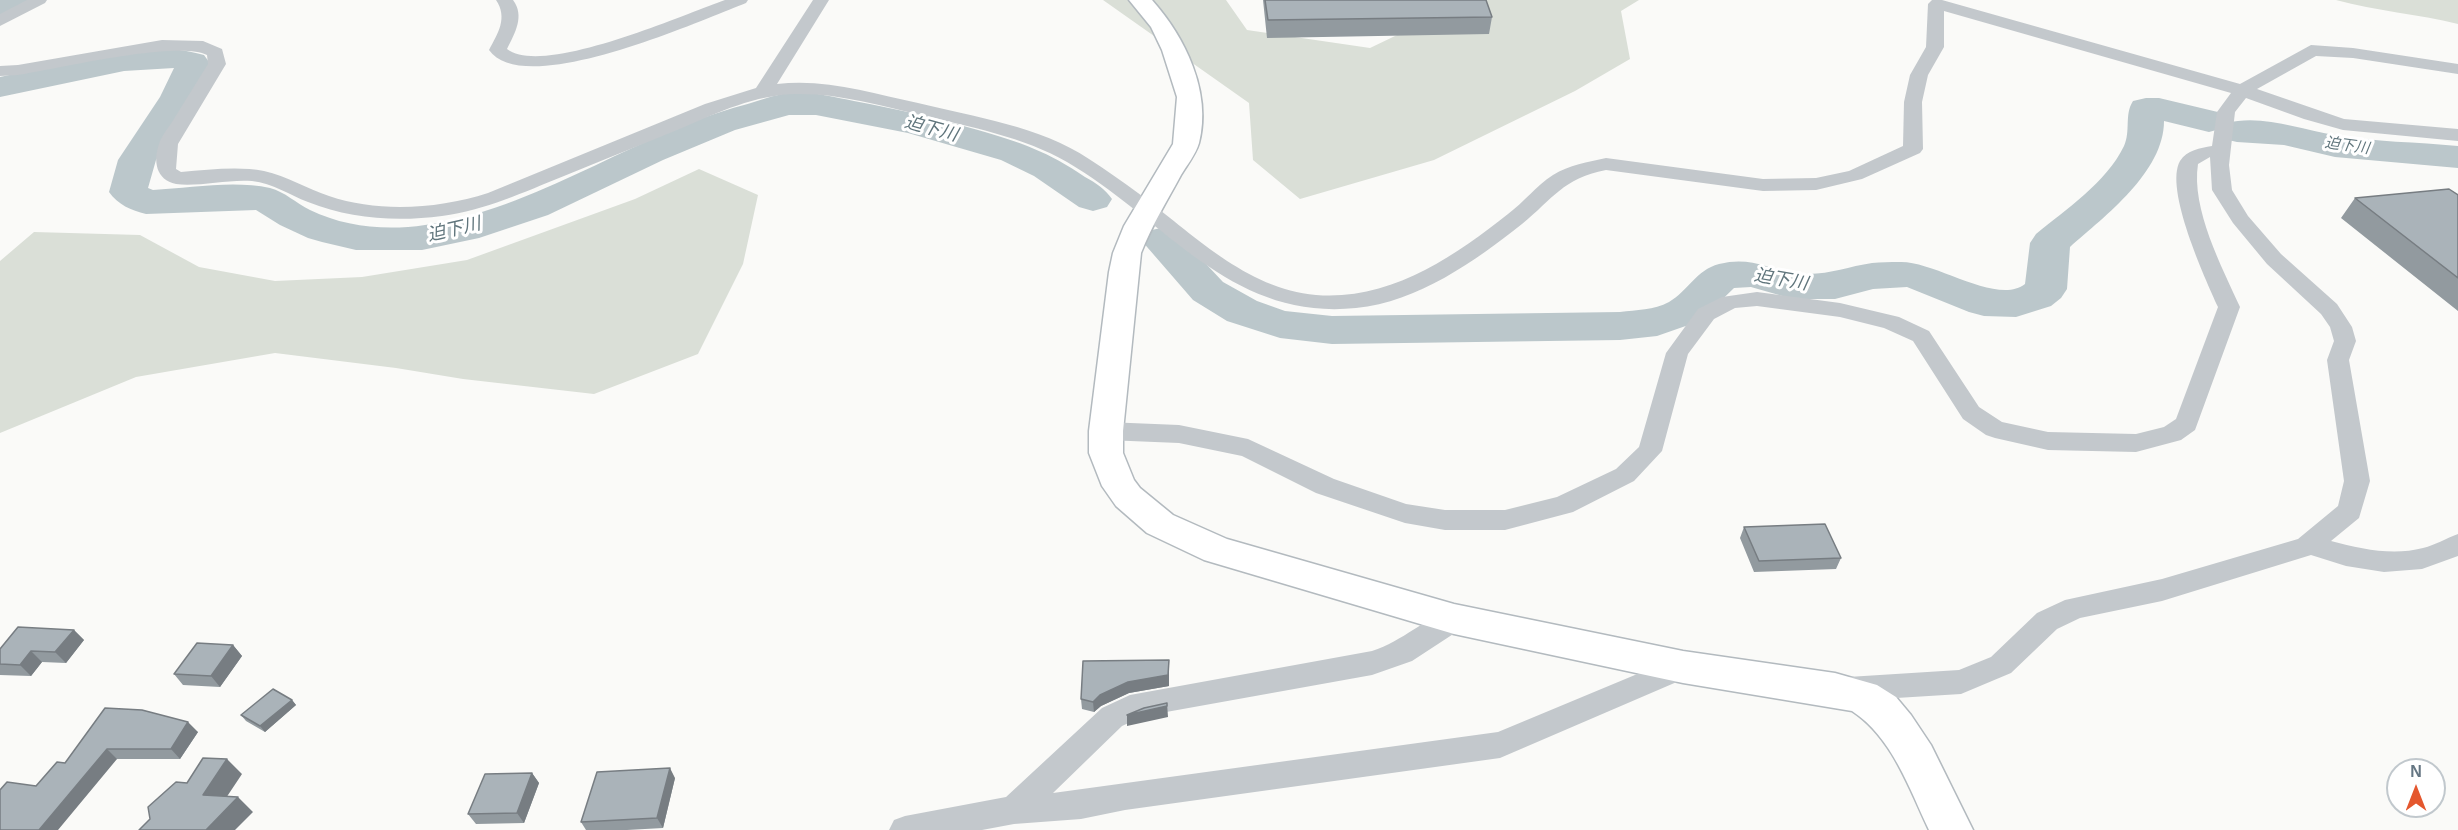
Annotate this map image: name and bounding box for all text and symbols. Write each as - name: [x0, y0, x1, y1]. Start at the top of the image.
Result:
- water label: 迫下川: [902, 112, 960, 146]
- water label: 迫下川: [2323, 134, 2371, 158]
- water label: 迫下川: [425, 213, 483, 247]
- water label: 迫下川: [1753, 265, 1809, 295]
- north arrow: [2386, 758, 2446, 818]
- text: N: [2410, 763, 2422, 780]

